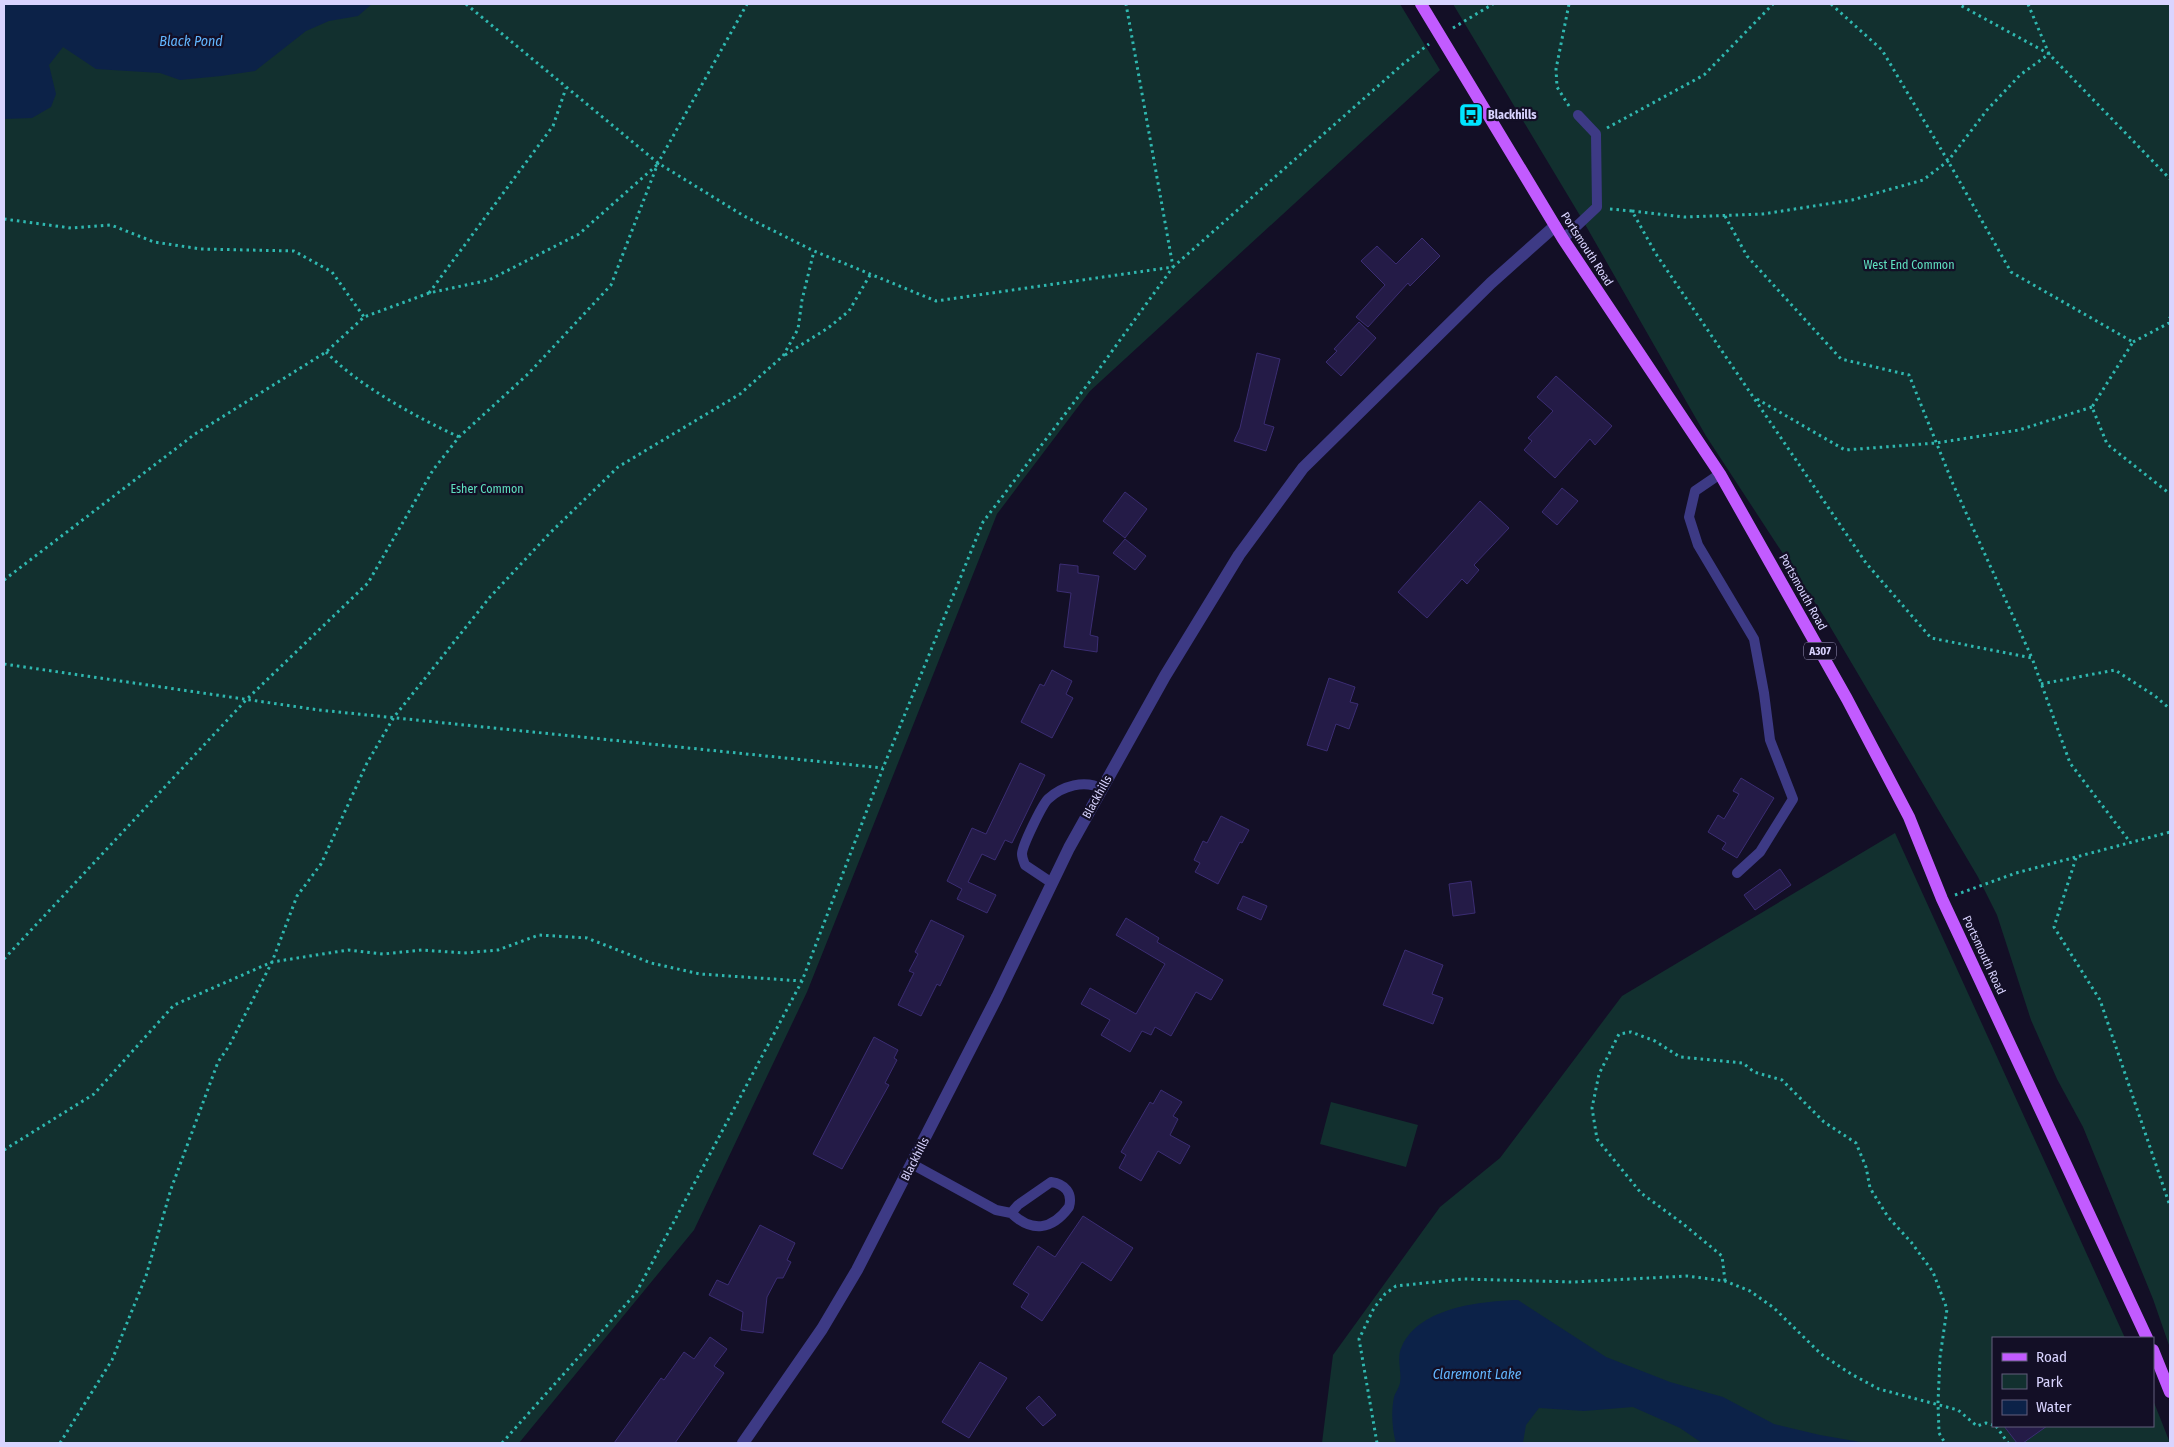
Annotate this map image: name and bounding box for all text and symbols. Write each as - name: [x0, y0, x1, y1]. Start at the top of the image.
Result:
- water label: Black Pond: [159, 33, 223, 50]
- bus stop icon: Blackhills: [1458, 102, 1484, 128]
- place label: Blackhills: [1488, 108, 1537, 122]
- street label: Portsmouth Road: [1558, 209, 1616, 289]
- park label: West End Common: [1863, 258, 1955, 272]
- park label: Esher Common: [450, 482, 524, 496]
- street label: Portsmouth Road: [1776, 551, 1830, 633]
- road number: A307: [1804, 642, 1836, 659]
- street label: Blackhills: [1079, 773, 1115, 821]
- street label: Portsmouth Road: [1960, 913, 2008, 997]
- street label: Blackhills: [898, 1135, 932, 1183]
- legend: [1992, 1337, 2154, 1427]
- text: Road: [2036, 1348, 2067, 1366]
- water label: Claremont Lake: [1433, 1366, 1522, 1383]
- text: Park: [2036, 1373, 2063, 1391]
- text: Water: [2036, 1398, 2072, 1416]

